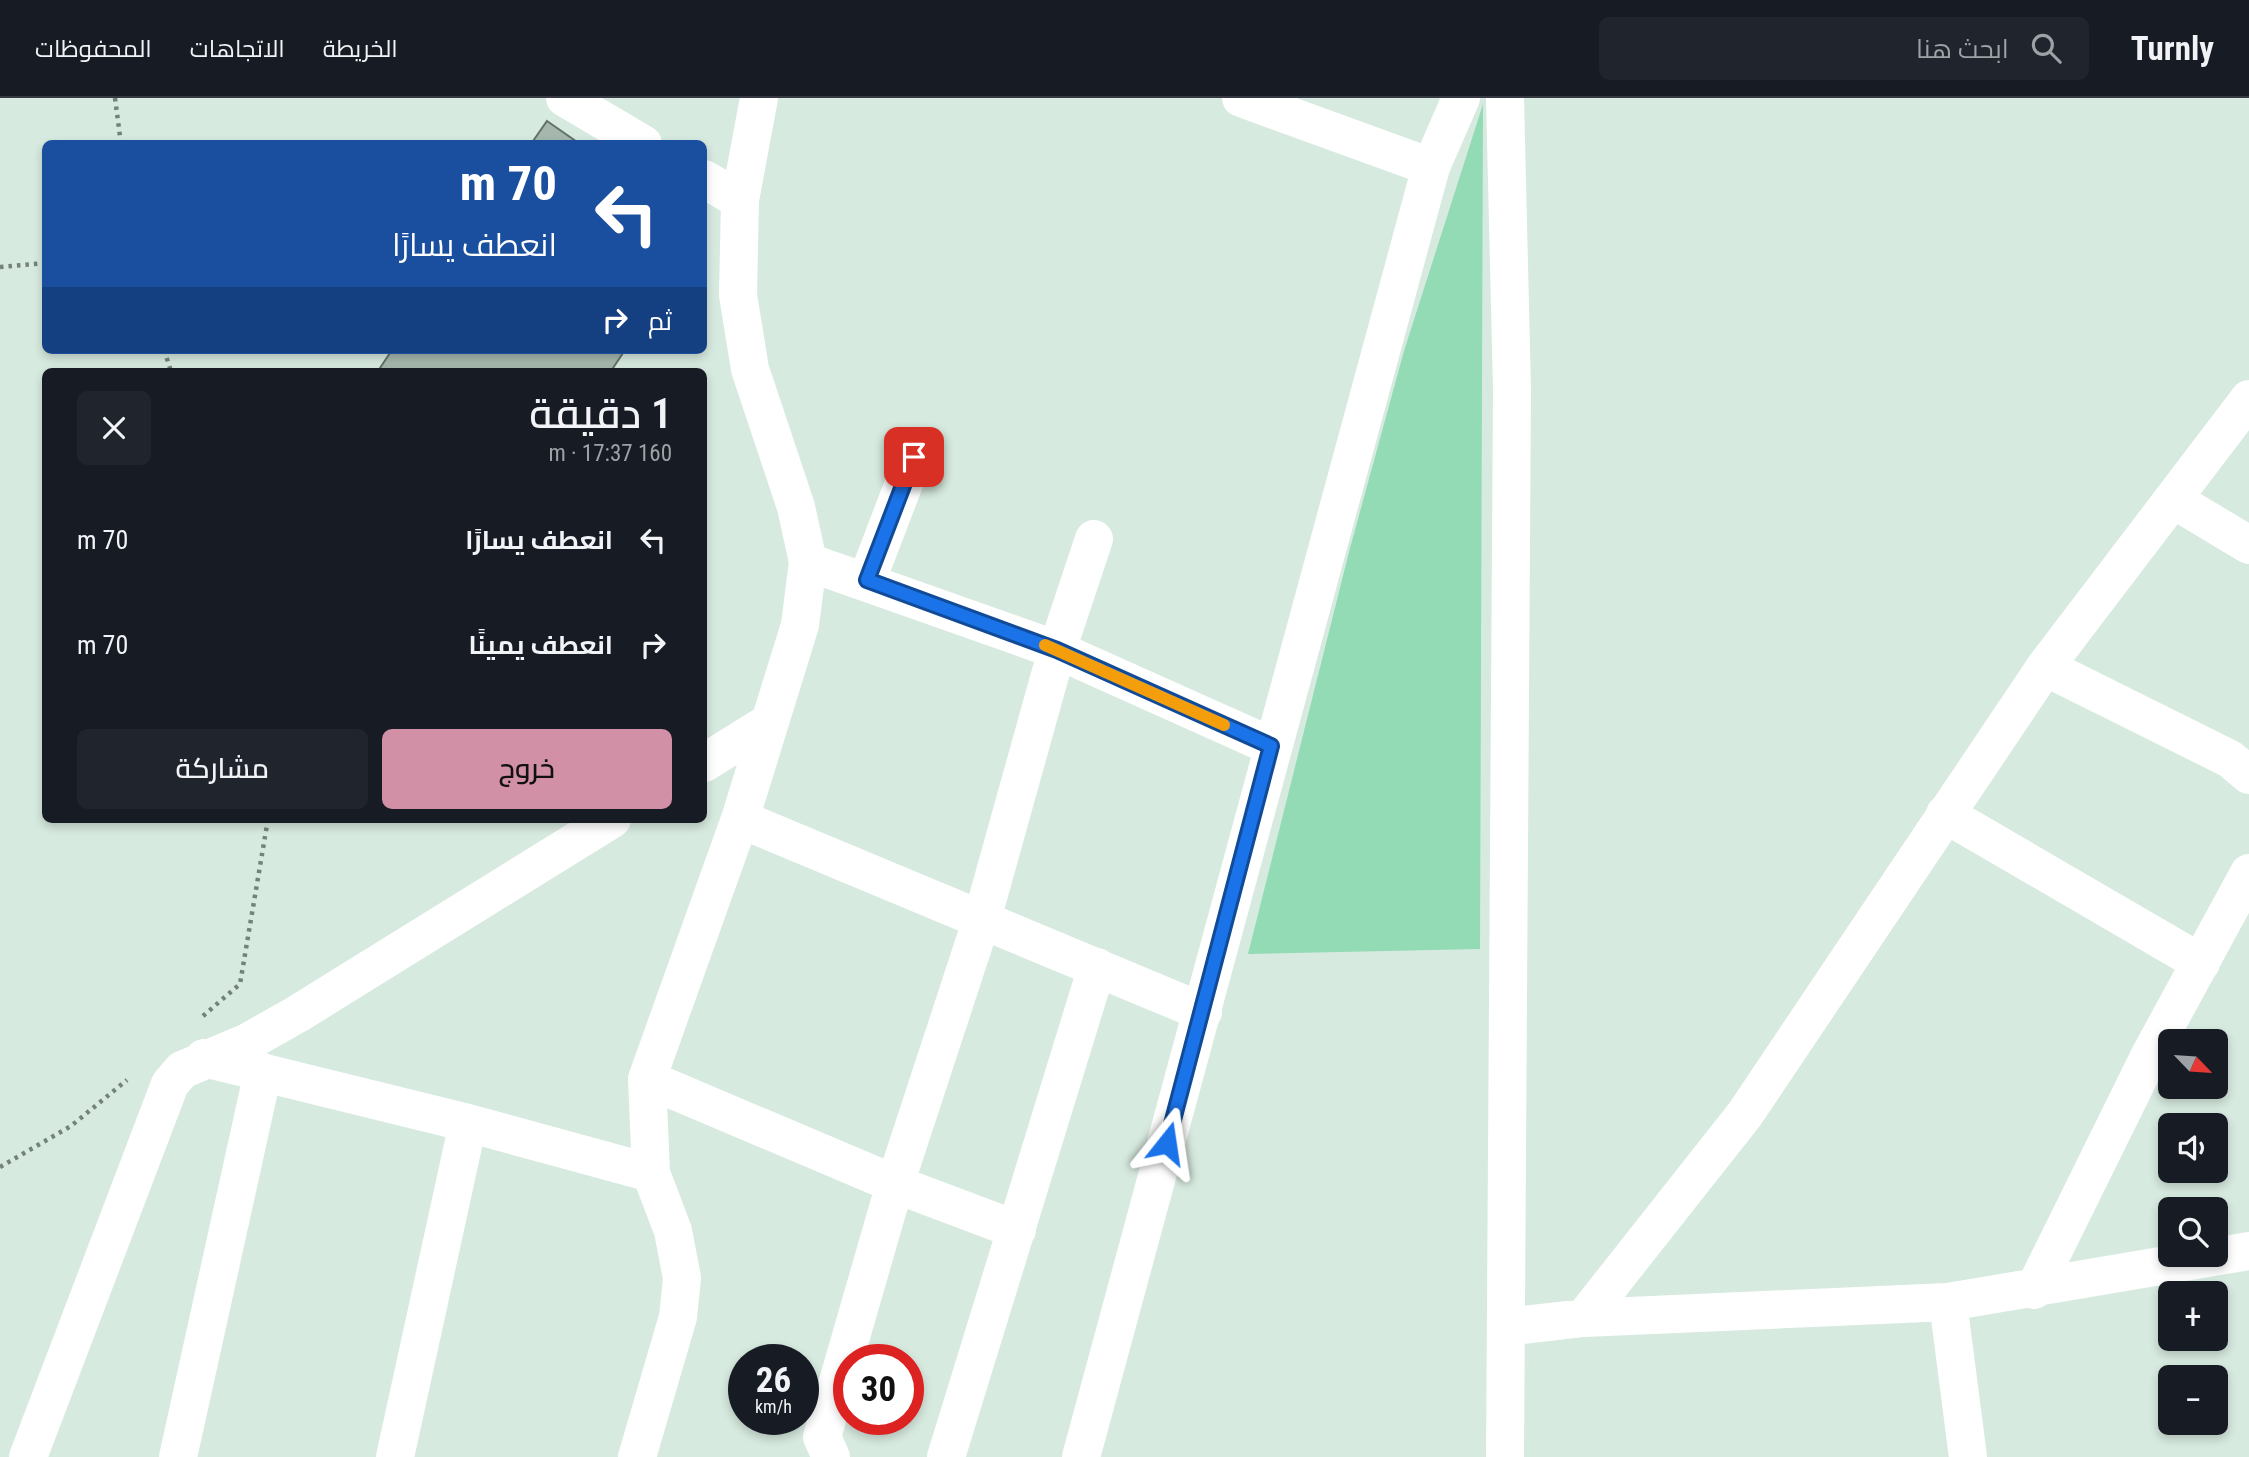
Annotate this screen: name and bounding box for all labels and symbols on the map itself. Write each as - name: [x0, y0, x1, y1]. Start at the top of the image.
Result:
- pin: [884, 427, 944, 487]
- north arrow: [2158, 1029, 2228, 1099]
- position arrow: [1130, 1106, 1204, 1180]
- speed limit sign: 30: [833, 1344, 924, 1435]

